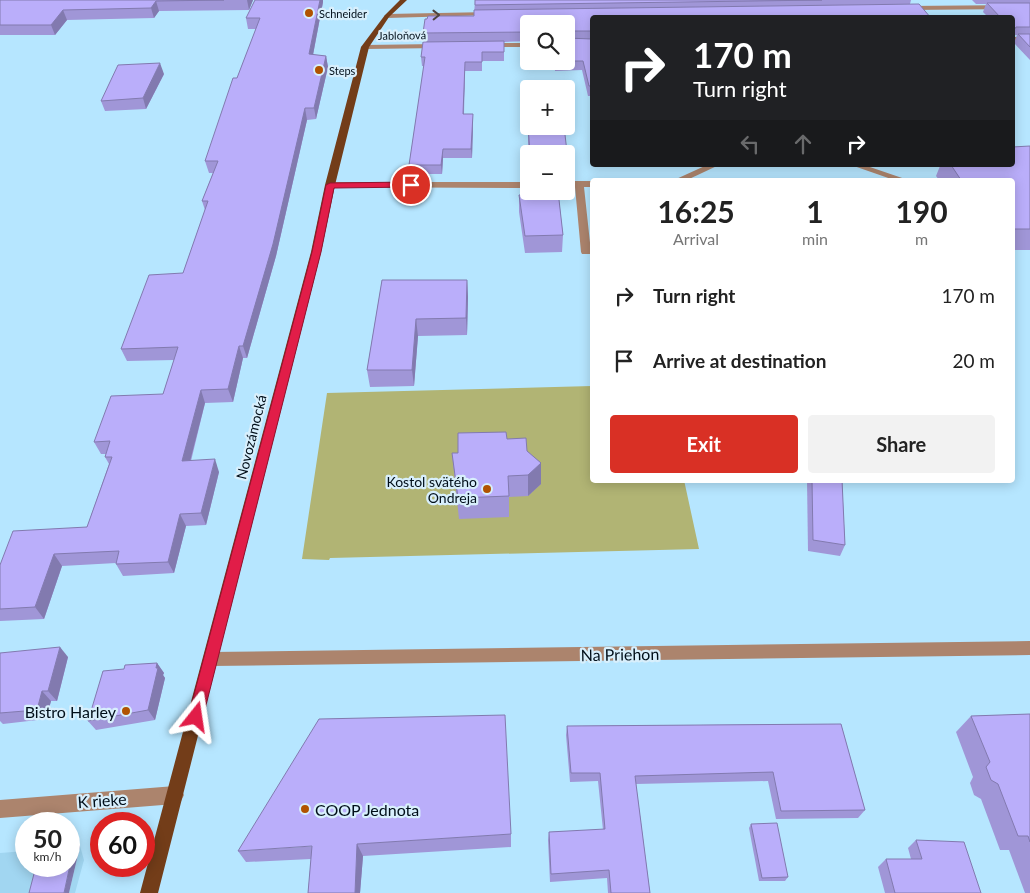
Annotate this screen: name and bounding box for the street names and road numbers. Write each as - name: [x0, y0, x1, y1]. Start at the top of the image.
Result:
- street label: Jabloňová: [378, 28, 426, 42]
- street label: Novozámocká: [232, 393, 270, 481]
- street label: Na Priehon: [581, 644, 659, 664]
- street label: K rieke: [77, 789, 127, 811]

